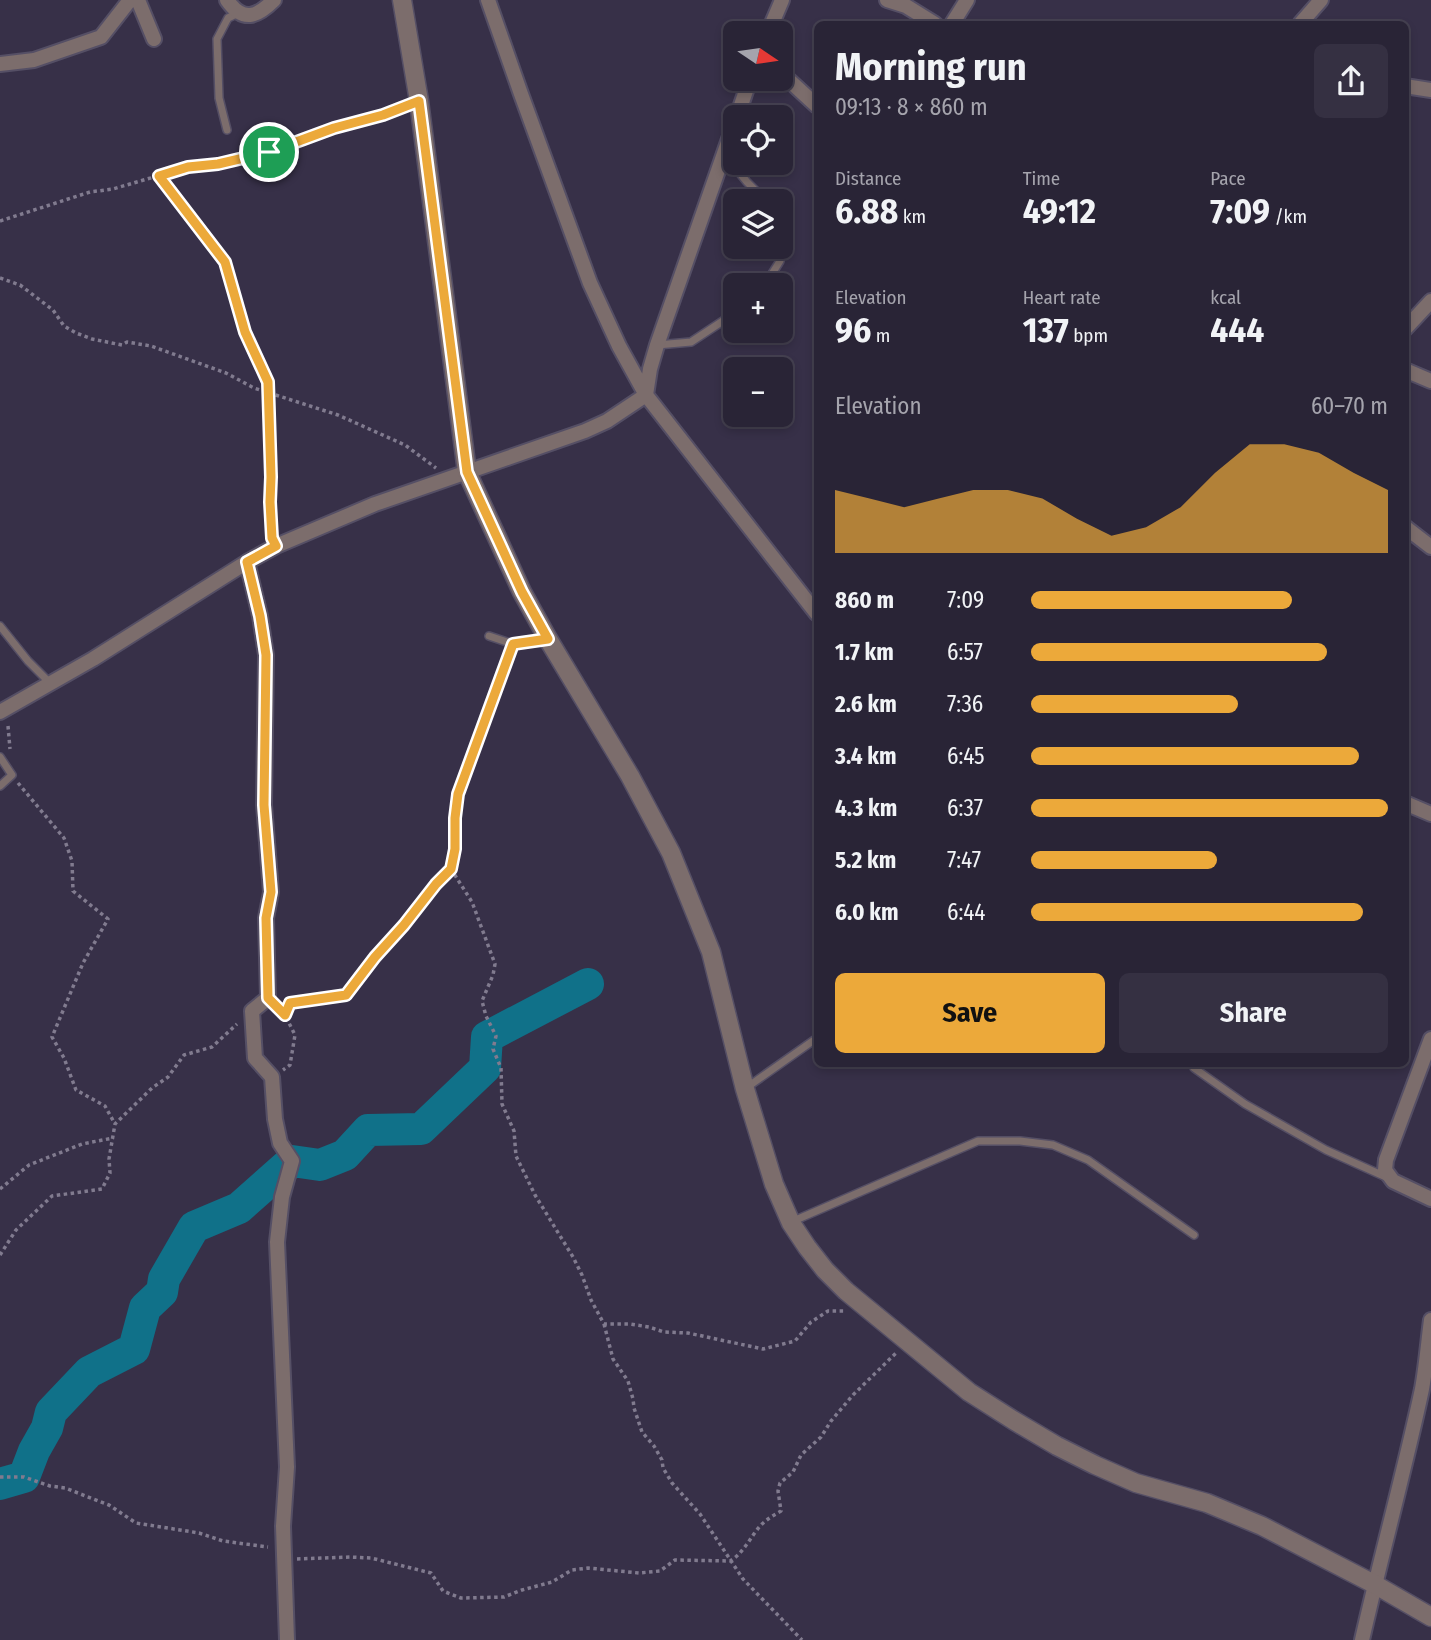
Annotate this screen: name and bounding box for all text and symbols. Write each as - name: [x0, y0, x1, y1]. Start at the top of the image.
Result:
- north arrow: [723, 21, 793, 91]
- map controls: [723, 21, 793, 427]
- text: Morning run: [835, 44, 1027, 90]
- button: share: [1314, 44, 1388, 118]
- text: 09:13 · 8 × 860 m: [835, 93, 988, 121]
- button: locate: [723, 105, 793, 175]
- pin: [239, 122, 299, 182]
- icon: arrive: [250, 133, 288, 171]
- text: Distance: [835, 167, 902, 190]
- text: Time: [1023, 167, 1060, 190]
- text: Pace: [1210, 167, 1246, 190]
- button: layers: [723, 189, 793, 259]
- text: 6.88: [835, 190, 898, 232]
- text: 49:12: [1023, 190, 1096, 232]
- text: 7:09: [1210, 190, 1270, 232]
- text: km: [898, 205, 926, 228]
- text: /km: [1270, 205, 1307, 228]
- button: +: [723, 273, 793, 343]
- text: Elevation: [835, 286, 907, 309]
- text: Heart rate: [1023, 286, 1101, 309]
- text: kcal: [1210, 286, 1241, 309]
- text: 96: [835, 309, 871, 351]
- text: 137: [1023, 309, 1069, 351]
- text: 444: [1210, 309, 1264, 351]
- text: m: [871, 324, 890, 347]
- text: bpm: [1069, 324, 1108, 347]
- button: −: [723, 357, 793, 427]
- text: Elevation: [835, 392, 922, 420]
- text: 60–70 m: [1311, 392, 1388, 420]
- text: 860 m: [835, 586, 894, 614]
- text: 7:09: [947, 586, 984, 614]
- text: 1.7 km: [835, 638, 894, 666]
- text: 6:57: [947, 638, 983, 666]
- text: 2.6 km: [835, 690, 897, 718]
- text: 7:36: [947, 690, 983, 718]
- text: 3.4 km: [835, 742, 897, 770]
- text: 6:45: [947, 742, 985, 770]
- text: 4.3 km: [835, 794, 897, 822]
- text: 6:37: [947, 794, 983, 822]
- text: 5.2 km: [835, 846, 896, 874]
- text: 7:47: [947, 846, 981, 874]
- text: 6.0 km: [835, 898, 899, 926]
- text: 6:44: [947, 898, 985, 926]
- button: Save: [835, 973, 1105, 1053]
- button: Share: [1119, 973, 1388, 1053]

